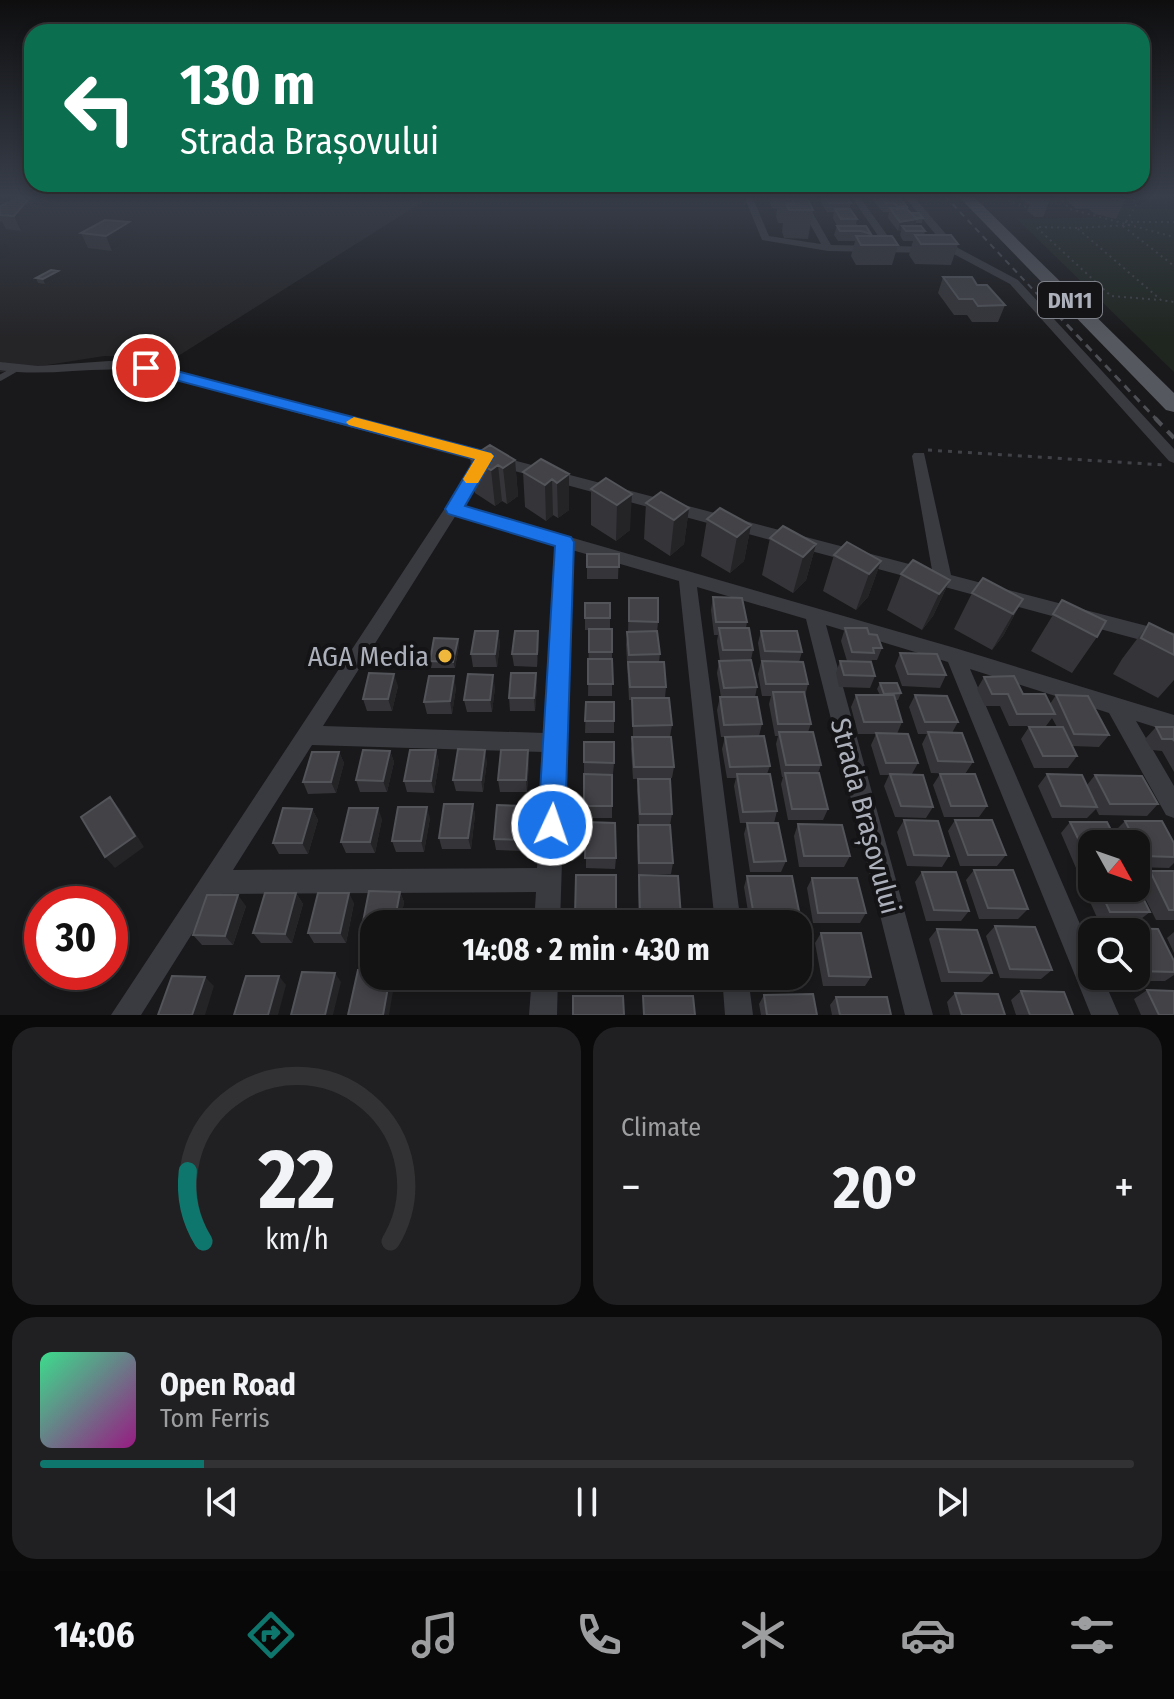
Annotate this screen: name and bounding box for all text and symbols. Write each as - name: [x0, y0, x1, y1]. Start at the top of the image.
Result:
- text: 130 m: [180, 52, 315, 119]
- icon: left: [48, 56, 152, 160]
- text: Strada Brașovului: [180, 120, 439, 164]
- road number: DN11: [1038, 282, 1102, 318]
- pin: [112, 334, 180, 402]
- icon: arrive: [124, 346, 168, 390]
- place label: AGA Media: [308, 640, 429, 673]
- marker: AGA Media: [436, 647, 454, 665]
- street label: Strada Brașovului: [823, 715, 908, 918]
- position arrow: [510, 783, 594, 867]
- north arrow: [1078, 830, 1150, 902]
- map controls: [1078, 830, 1150, 990]
- speed limit sign: 30: [24, 886, 128, 990]
- button: search: [1078, 918, 1150, 990]
- text: 14:08 · 2 min · 430 m: [462, 932, 710, 968]
- text: Climate: [621, 1112, 701, 1143]
- text: 22: [257, 1130, 335, 1230]
- text: 20°: [833, 1152, 922, 1224]
- text: −: [621, 1161, 641, 1214]
- text: +: [1114, 1161, 1134, 1214]
- text: km/h: [265, 1222, 328, 1257]
- text: Open Road: [160, 1367, 296, 1403]
- text: Tom Ferris: [160, 1403, 270, 1434]
- icon: previous: [200, 1480, 244, 1524]
- icon: pause: [565, 1480, 609, 1524]
- icon: next: [930, 1480, 974, 1524]
- icon: directions: [243, 1607, 299, 1663]
- icon: music: [407, 1607, 463, 1663]
- icon: phone: [571, 1607, 627, 1663]
- icon: climate: [735, 1607, 791, 1663]
- icon: car: [900, 1607, 956, 1663]
- icon: filters: [1064, 1607, 1120, 1663]
- text: 14:06: [54, 1613, 135, 1657]

